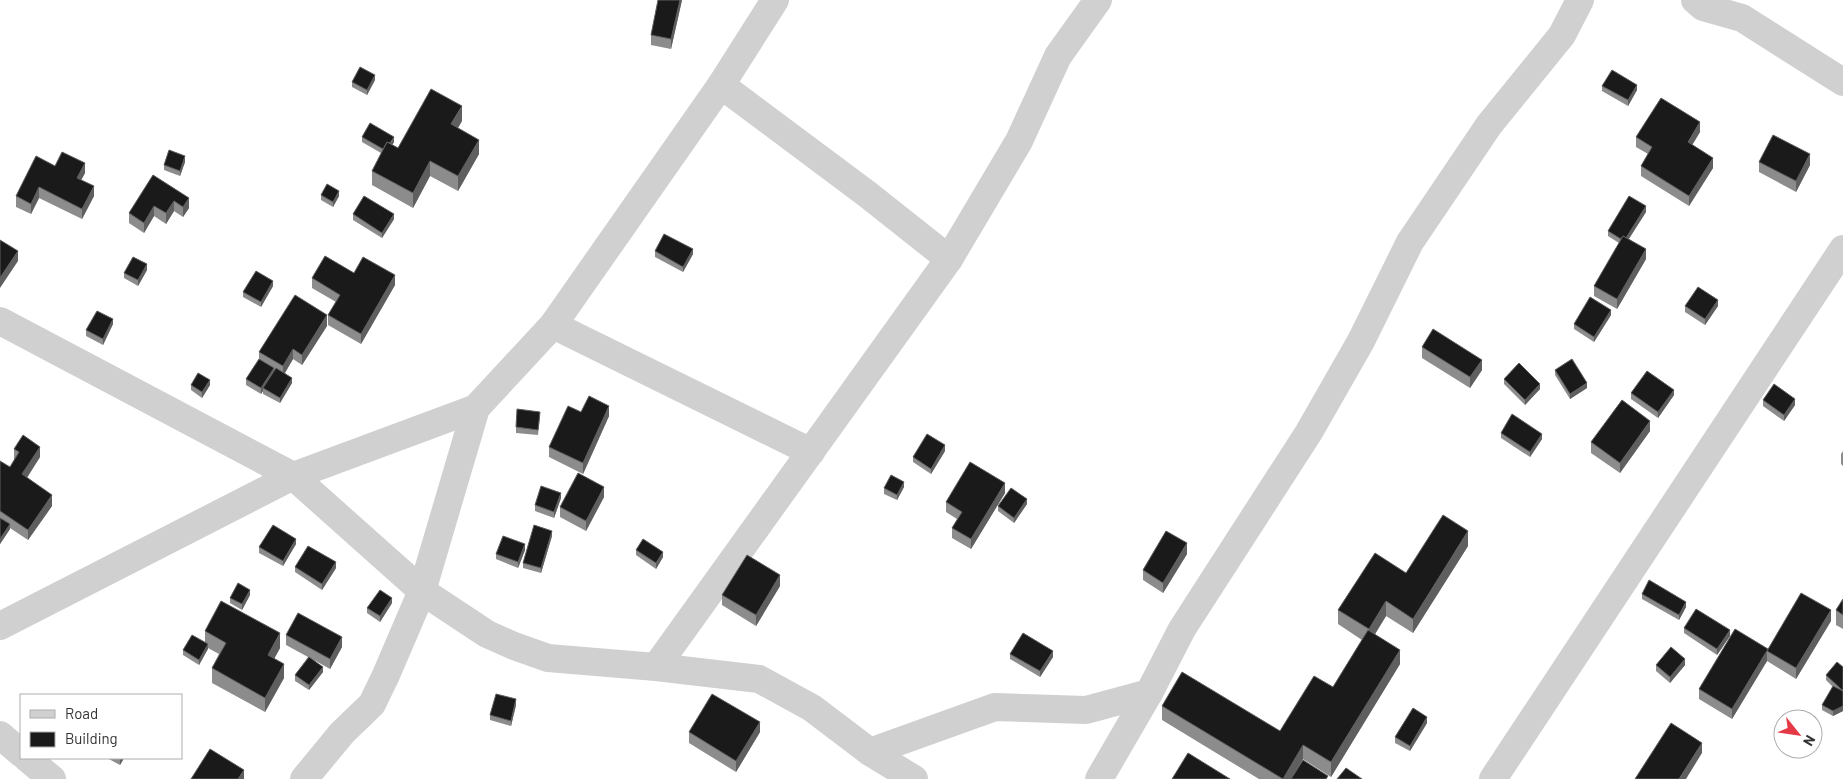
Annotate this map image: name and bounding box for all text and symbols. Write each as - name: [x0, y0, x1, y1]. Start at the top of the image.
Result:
- legend: [20, 694, 182, 759]
- text: Road: [65, 704, 98, 722]
- north arrow: [1773, 709, 1823, 759]
- text: Building: [65, 729, 118, 747]
- text: N: [1800, 732, 1819, 749]

